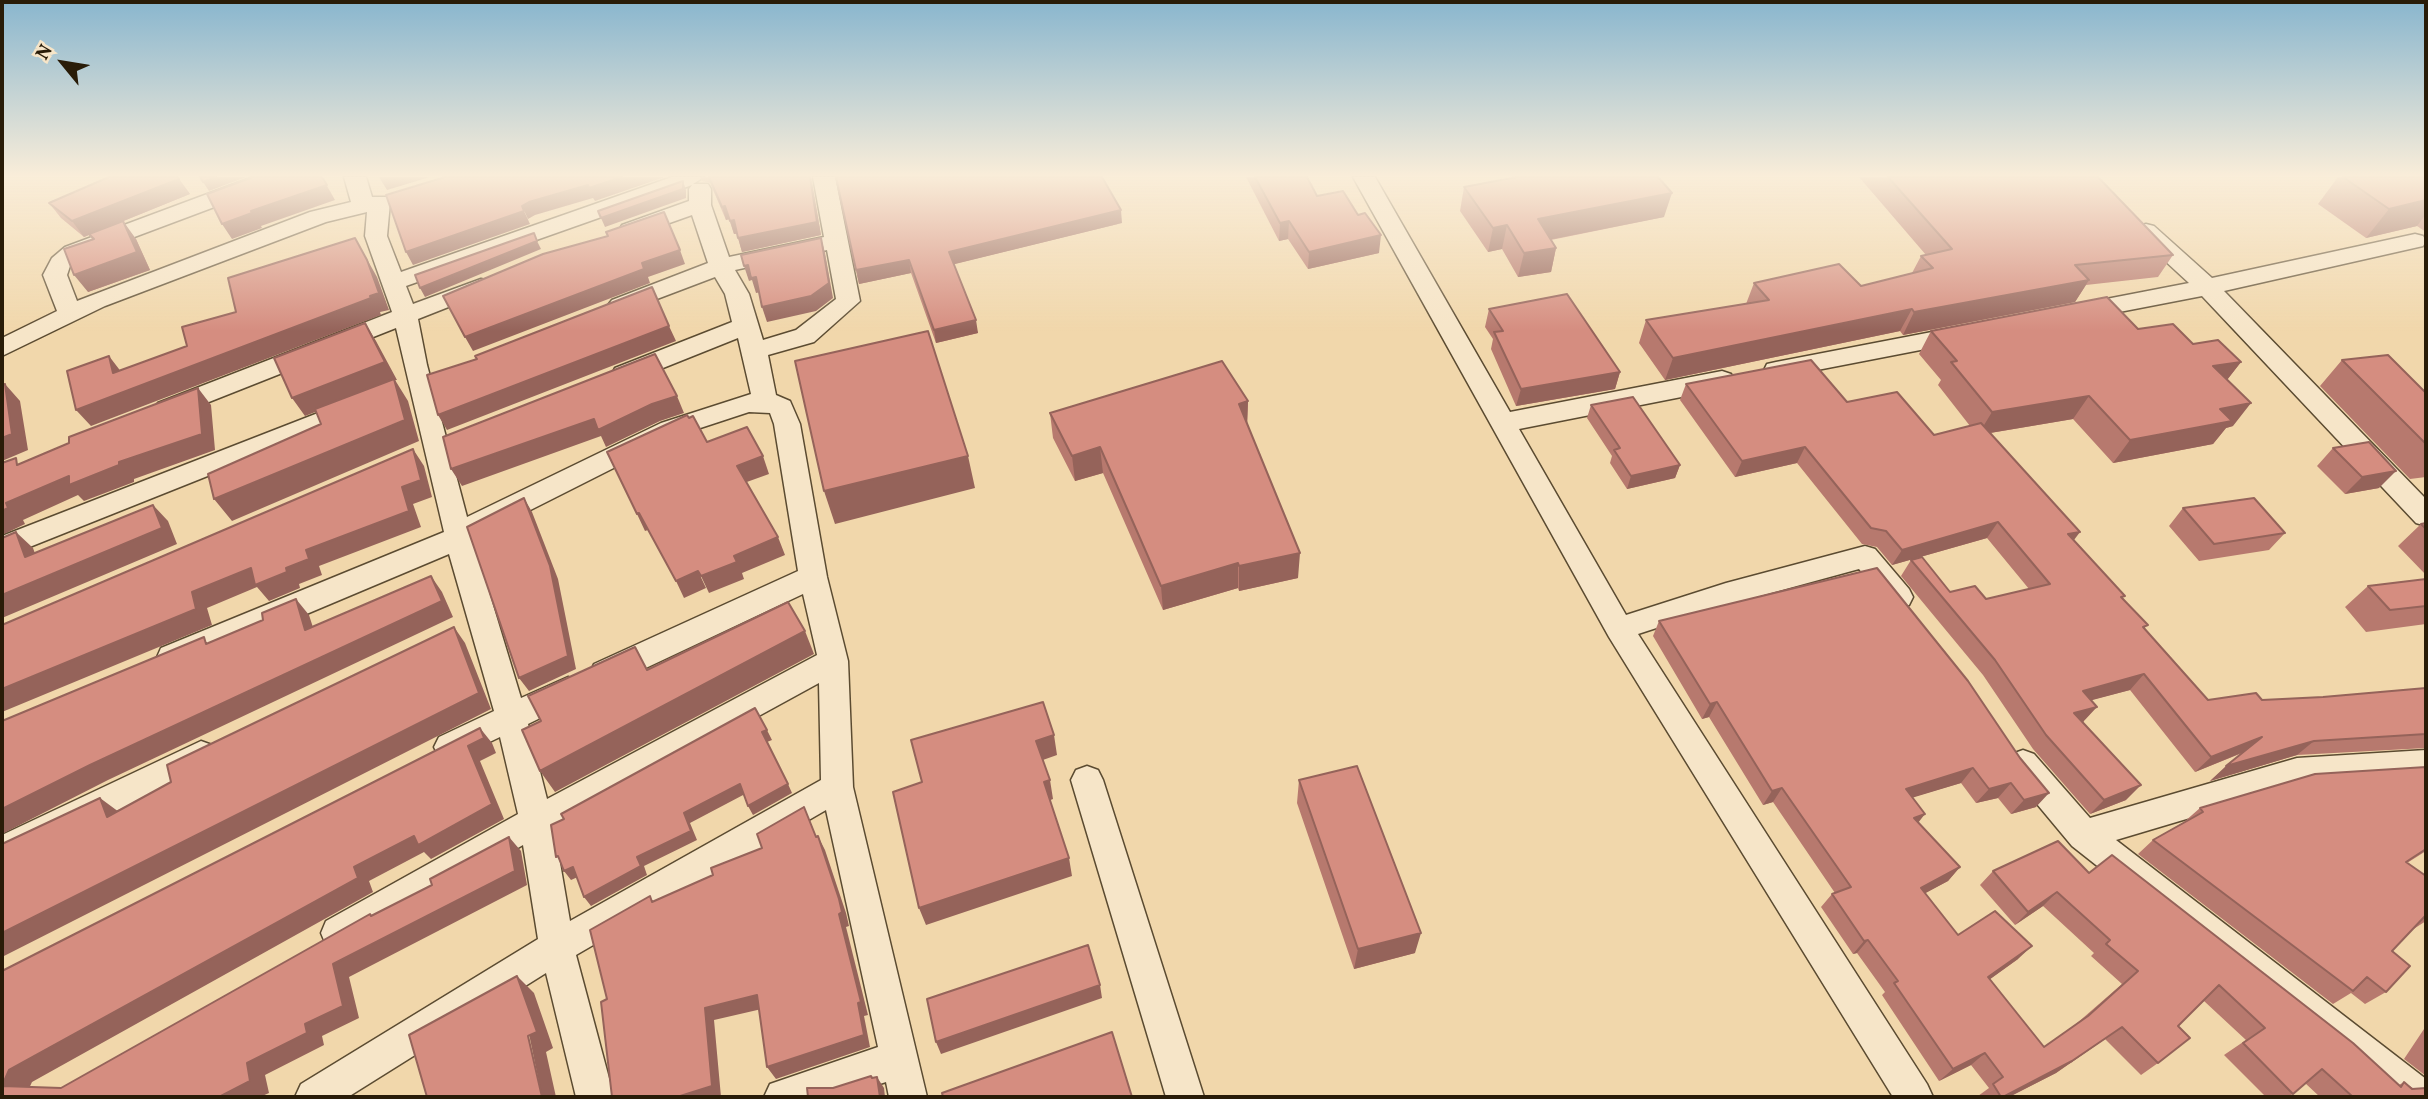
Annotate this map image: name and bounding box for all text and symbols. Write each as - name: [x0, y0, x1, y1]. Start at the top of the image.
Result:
- north arrow: [28, 28, 98, 98]
- text: N: [30, 40, 60, 65]

